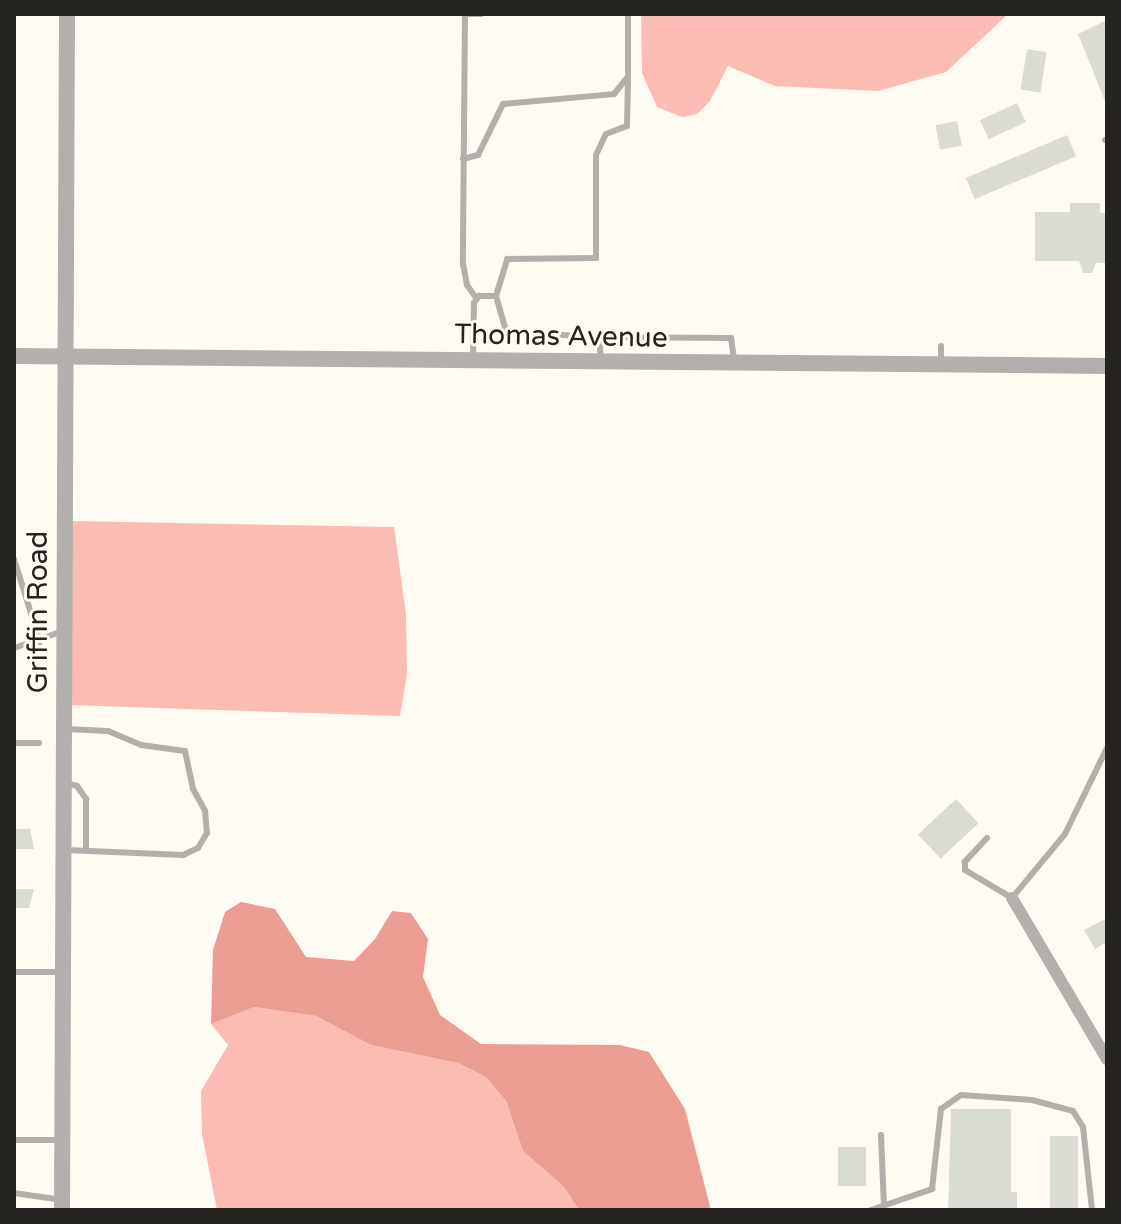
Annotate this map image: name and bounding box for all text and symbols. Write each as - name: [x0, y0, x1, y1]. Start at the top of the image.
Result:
- street label: Thomas Avenue: [454, 317, 668, 355]
- street label: Griffin Road: [21, 531, 55, 693]

